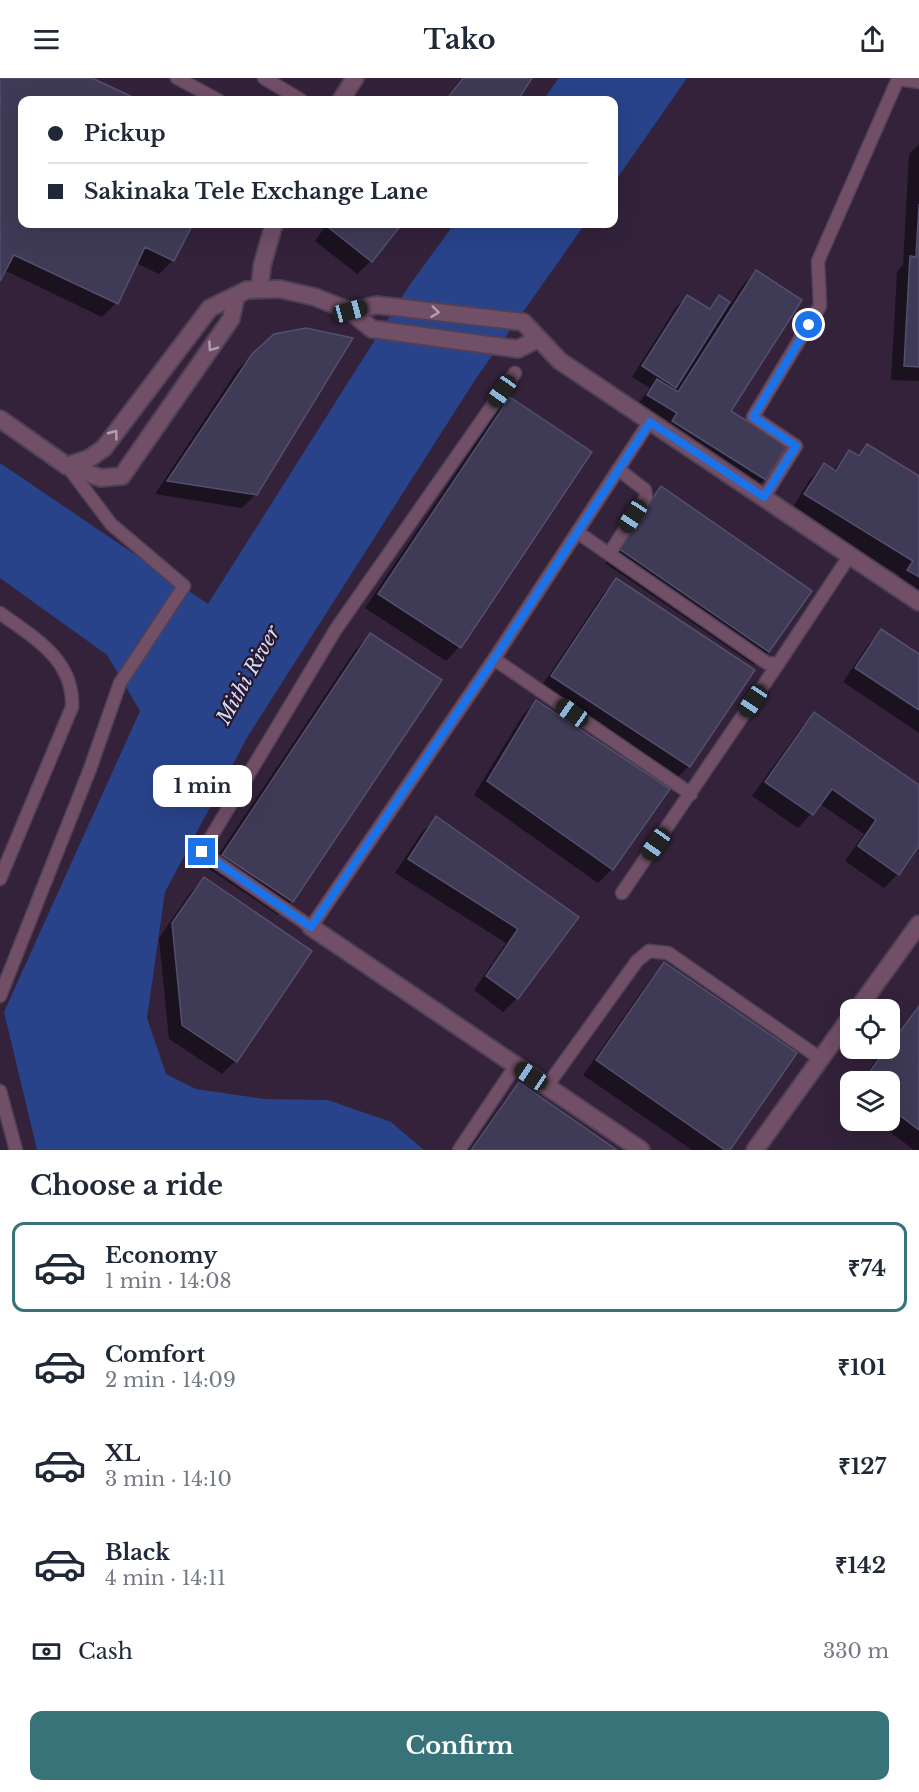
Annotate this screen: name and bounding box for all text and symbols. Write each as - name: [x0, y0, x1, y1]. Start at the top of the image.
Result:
- icon: menu: [30, 23, 63, 56]
- text: Tako: [423, 23, 496, 56]
- icon: share: [856, 23, 889, 56]
- text: Pickup: [84, 120, 166, 147]
- text: Sakinaka Tele Exchange Lane: [84, 178, 428, 205]
- car: [330, 298, 370, 324]
- one-way arrow: [430, 305, 439, 317]
- route start: [795, 311, 822, 338]
- one-way arrow: [208, 341, 219, 352]
- car: [484, 371, 520, 411]
- one-way arrow: [107, 429, 118, 440]
- car: [616, 496, 650, 536]
- water label: Mithi River: [211, 621, 285, 729]
- car: [735, 681, 771, 721]
- car: [552, 695, 592, 731]
- callout: 1 min: [152, 765, 252, 807]
- text: 1 min: [174, 774, 231, 798]
- car: [638, 824, 674, 864]
- route end: [188, 838, 215, 865]
- map controls: [840, 999, 900, 1131]
- button: locate: [840, 999, 900, 1059]
- car: [511, 1058, 551, 1094]
- button: layers: [840, 1071, 900, 1131]
- text: Choose a ride: [30, 1169, 223, 1202]
- icon: car: [33, 1240, 87, 1294]
- text: Economy: [105, 1242, 217, 1269]
- text: ₹74: [848, 1255, 886, 1282]
- text: 1 min · 14:08: [105, 1269, 232, 1293]
- icon: car: [33, 1339, 87, 1393]
- text: Comfort: [105, 1341, 205, 1368]
- text: ₹101: [838, 1354, 886, 1381]
- text: 2 min · 14:09: [105, 1368, 236, 1392]
- icon: car: [33, 1438, 87, 1492]
- text: XL: [105, 1440, 140, 1467]
- text: ₹127: [838, 1453, 886, 1480]
- text: 3 min · 14:10: [105, 1467, 232, 1491]
- icon: car: [33, 1537, 87, 1591]
- text: Black: [105, 1539, 170, 1566]
- text: ₹142: [835, 1552, 886, 1579]
- text: 4 min · 14:11: [105, 1566, 226, 1590]
- icon: cash: [30, 1635, 63, 1668]
- text: Cash: [78, 1638, 133, 1665]
- text: 330 m: [823, 1639, 889, 1663]
- button: Confirm: [30, 1711, 889, 1780]

